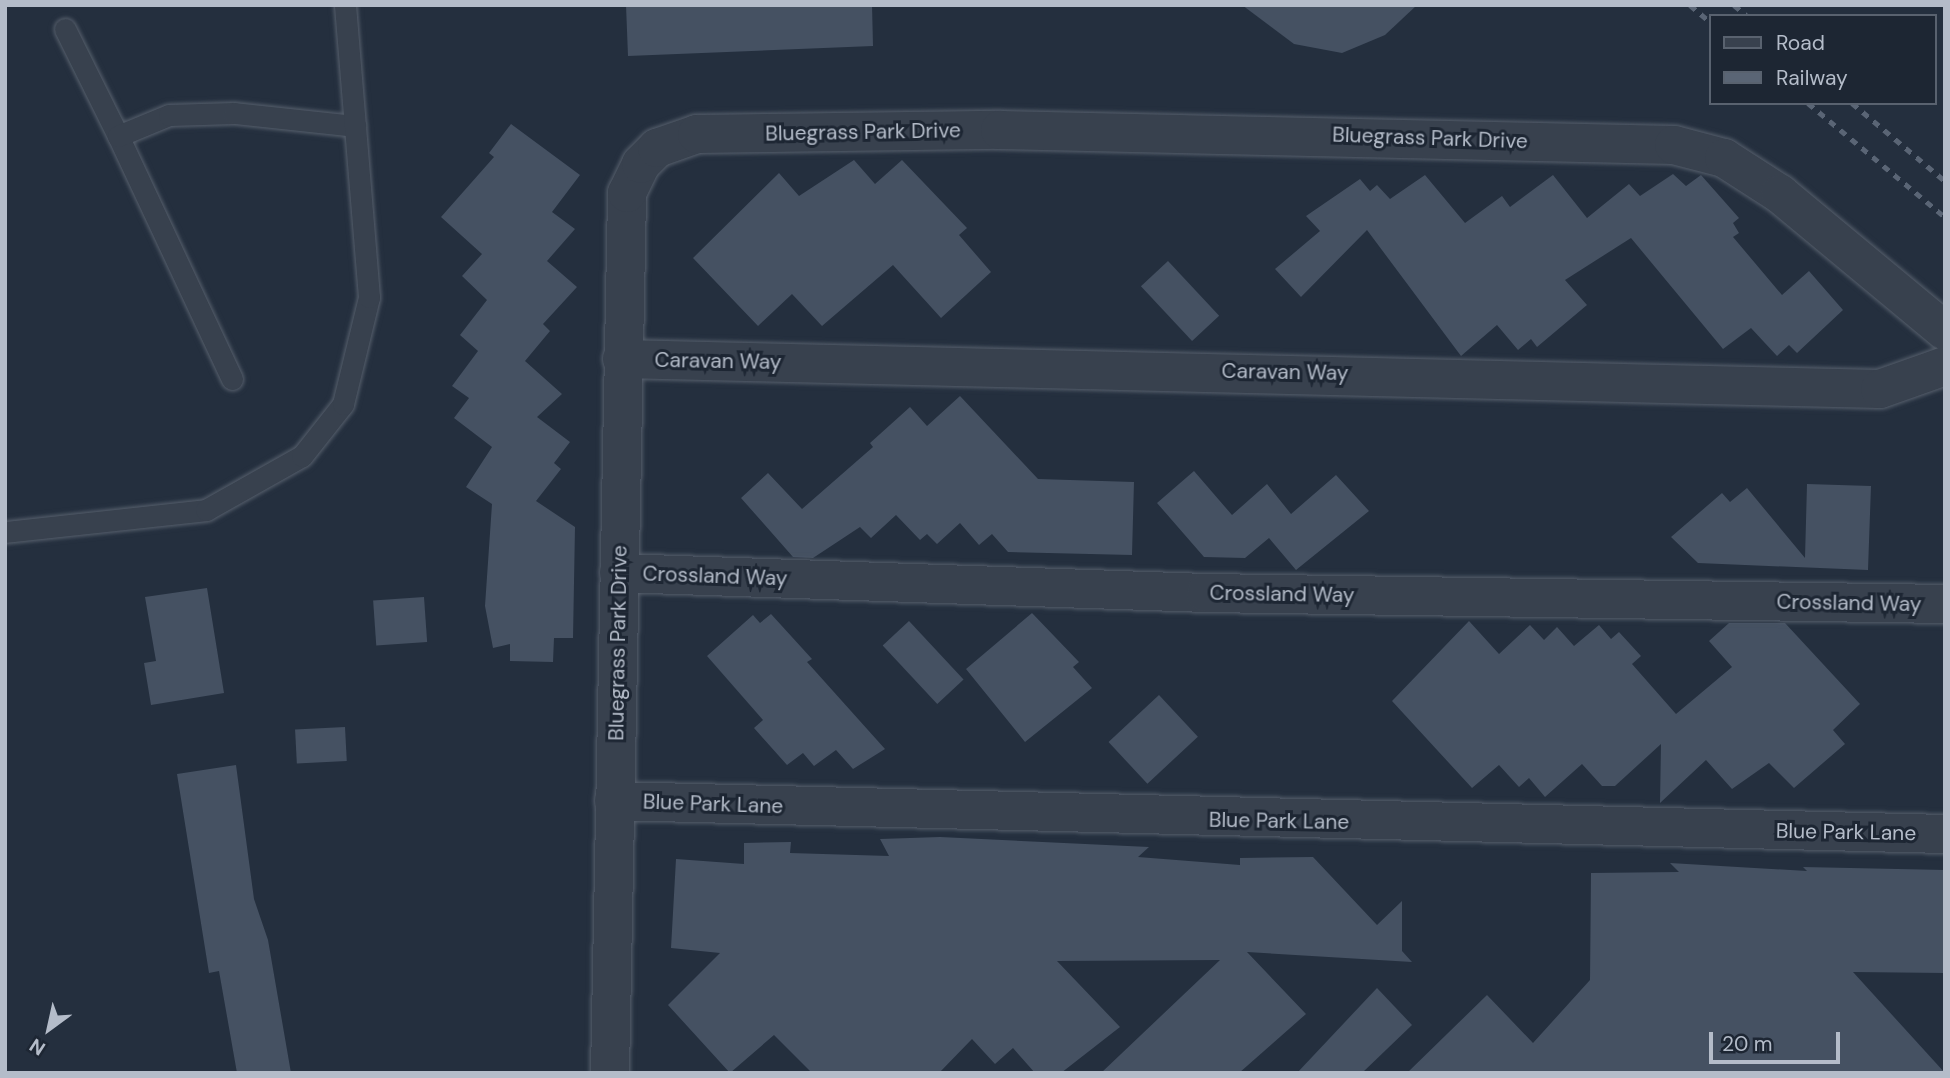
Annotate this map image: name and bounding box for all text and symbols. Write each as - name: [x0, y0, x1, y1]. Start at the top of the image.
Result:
- legend: [1708, 14, 1936, 105]
- text: Road: [1776, 29, 1825, 57]
- text: Railway: [1776, 64, 1848, 92]
- street label: Bluegrass Park Drive: [765, 118, 961, 146]
- street label: Bluegrass Park Drive: [1332, 122, 1528, 154]
- street label: Caravan Way: [654, 347, 782, 375]
- street label: Caravan Way: [1221, 358, 1349, 386]
- street label: Bluegrass Park Drive: [604, 545, 632, 741]
- street label: Crossland Way: [642, 561, 788, 591]
- street label: Crossland Way: [1209, 580, 1355, 608]
- street label: Crossland Way: [1776, 589, 1922, 617]
- street label: Blue Park Lane: [642, 789, 784, 819]
- street label: Blue Park Lane: [1209, 807, 1349, 835]
- street label: Blue Park Lane: [1776, 818, 1916, 846]
- north arrow: [14, 994, 84, 1064]
- scale bar: [1712, 1018, 1843, 1062]
- text: 20 m: [1722, 1030, 1773, 1058]
- text: N: [25, 1033, 50, 1061]

